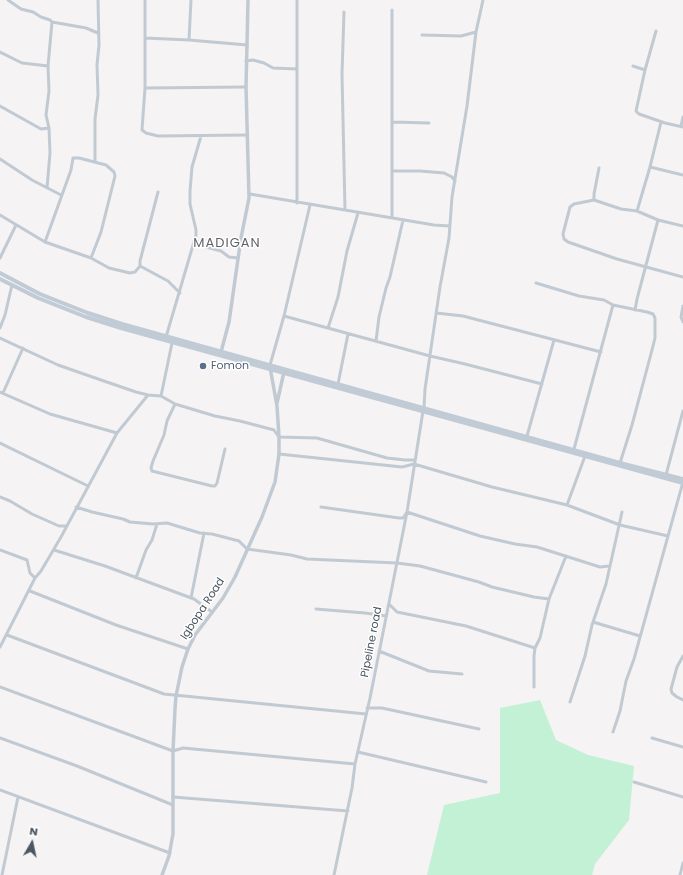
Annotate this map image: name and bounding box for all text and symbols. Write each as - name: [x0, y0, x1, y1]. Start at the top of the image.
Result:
- district label: MADIGAN: [193, 236, 261, 252]
- place label: Fomon: [211, 359, 249, 373]
- marker: Fomon: [198, 361, 208, 371]
- street label: Igbopa Road: [178, 576, 228, 642]
- street label: Pipeline road: [359, 606, 385, 678]
- north arrow: [12, 823, 52, 863]
- text: N: [29, 823, 39, 840]

